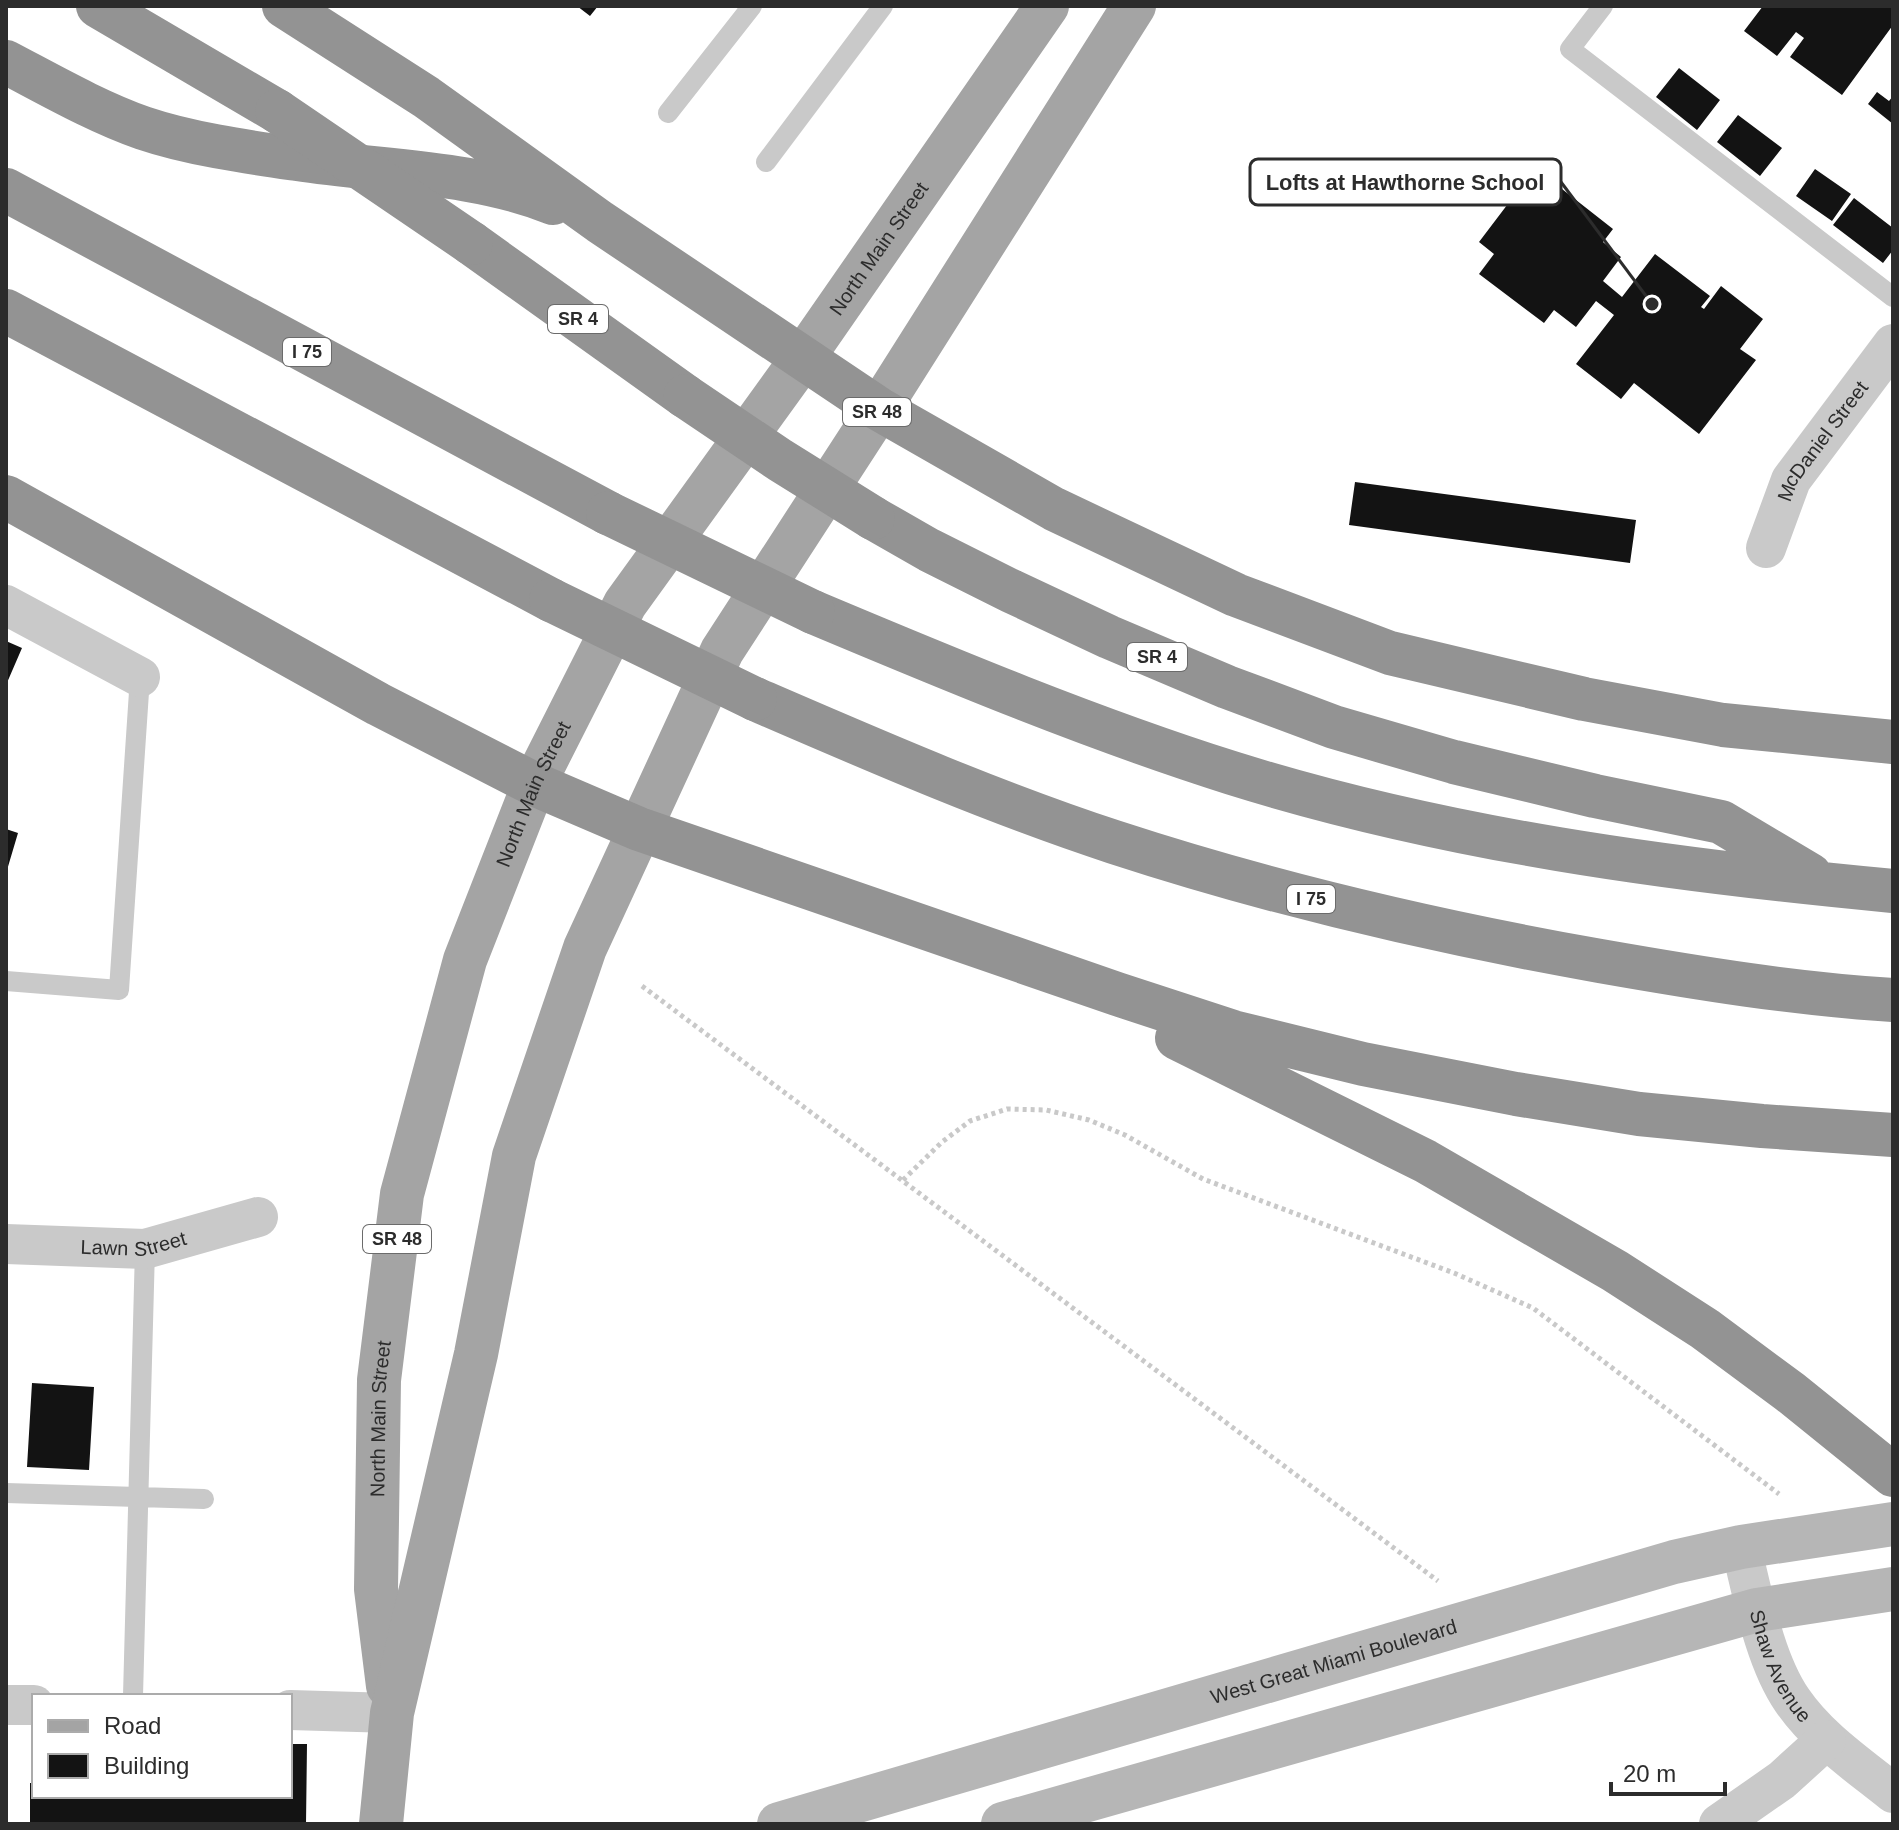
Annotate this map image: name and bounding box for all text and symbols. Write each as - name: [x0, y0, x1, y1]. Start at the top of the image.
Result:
- callout: Lofts at Hawthorne School: [1250, 159, 1561, 205]
- text: Lofts at Hawthorne School: [1266, 170, 1544, 195]
- street label: North Main Street: [825, 177, 933, 319]
- road number: SR 4: [548, 305, 608, 333]
- road number: I 75: [283, 338, 331, 366]
- street label: McDaniel Street: [1773, 376, 1873, 504]
- road number: SR 48: [843, 398, 911, 426]
- road number: SR 4: [1127, 643, 1187, 671]
- street label: North Main Street: [492, 717, 575, 870]
- road number: I 75: [1287, 885, 1335, 913]
- road number: SR 48: [363, 1225, 431, 1253]
- street label: Lawn Street: [80, 1227, 189, 1260]
- street label: North Main Street: [366, 1339, 395, 1497]
- street label: Shaw Avenue: [1746, 1607, 1816, 1727]
- street label: West Great Miami Boulevard: [1208, 1615, 1459, 1708]
- legend: [32, 1694, 292, 1798]
- text: Road: [104, 1712, 161, 1739]
- scale bar: [1611, 1746, 1725, 1796]
- text: Building: [104, 1752, 189, 1779]
- text: 20 m: [1623, 1760, 1676, 1787]

